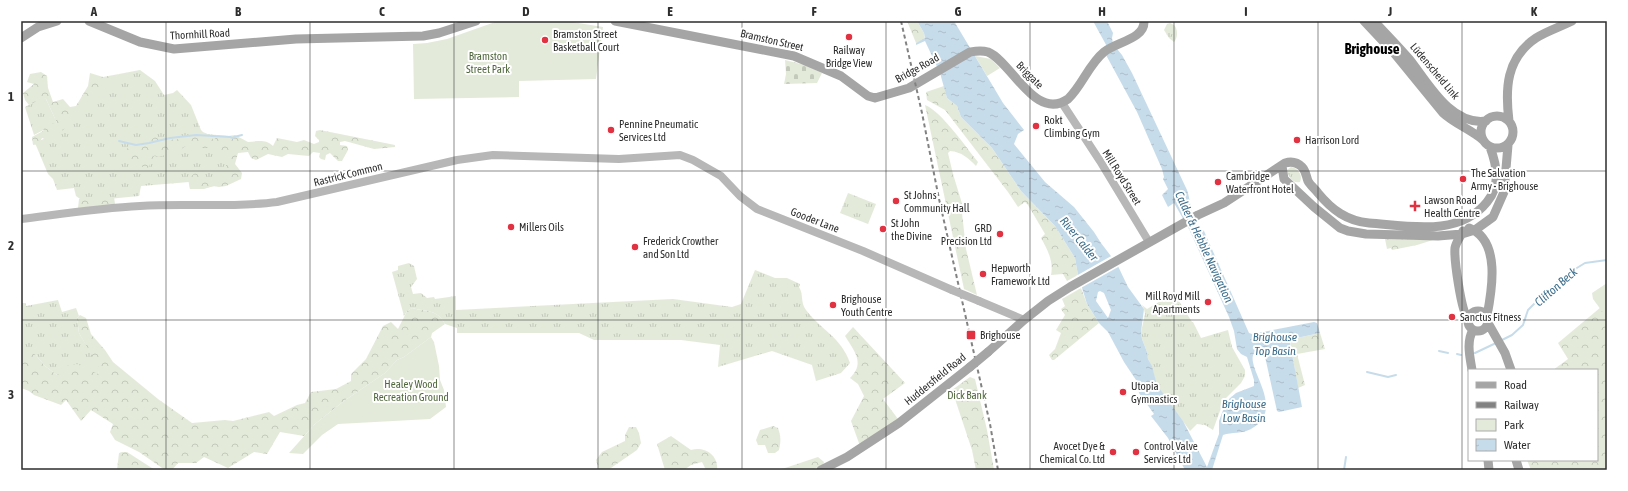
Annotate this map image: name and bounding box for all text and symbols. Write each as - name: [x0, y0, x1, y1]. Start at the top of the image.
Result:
- text: A: [90, 4, 98, 19]
- text: B: [235, 4, 242, 19]
- text: C: [379, 4, 385, 19]
- text: D: [522, 4, 530, 19]
- text: E: [667, 4, 673, 19]
- text: F: [811, 4, 817, 19]
- text: G: [955, 4, 962, 19]
- text: H: [1098, 4, 1106, 19]
- text: I: [1244, 4, 1248, 19]
- text: J: [1387, 4, 1392, 19]
- text: K: [1531, 4, 1538, 19]
- street label: Thornhill Road: [170, 26, 230, 42]
- street label: Bramston Street: [739, 27, 805, 53]
- place label: Bramston Street Basketball Court: [553, 28, 619, 53]
- marker: Railway Bridge View: [844, 32, 854, 42]
- marker: Bramston Street Basketball Court: [540, 35, 550, 45]
- district label: Brighouse: [1344, 40, 1400, 57]
- street label: Lüdenscheid Link: [1408, 40, 1462, 102]
- place label: Railway Bridge View: [826, 44, 873, 69]
- park label: Bramston Street Park: [466, 50, 510, 75]
- street label: Bridge Road: [893, 51, 941, 85]
- street label: Briggate: [1014, 59, 1046, 91]
- text: 1: [8, 89, 14, 104]
- place label: Rokt Climbing Gym: [1044, 114, 1100, 139]
- place label: Pennine Pneumatic Services Ltd: [619, 118, 699, 143]
- marker: Rokt Climbing Gym: [1031, 121, 1041, 131]
- marker: Pennine Pneumatic Services Ltd: [606, 125, 616, 135]
- place label: Harrison Lord: [1305, 134, 1359, 146]
- marker: Harrison Lord: [1292, 135, 1302, 145]
- street label: Mill Royd Street: [1100, 147, 1144, 207]
- street label: Rastrick Common: [312, 160, 384, 188]
- place label: The Salvation Army - Brighouse: [1471, 167, 1538, 192]
- place label: Cambridge Waterfront Hotel: [1226, 170, 1294, 195]
- marker: The Salvation Army - Brighouse: [1458, 174, 1468, 184]
- marker: Cambridge Waterfront Hotel: [1213, 177, 1223, 187]
- place label: St Johns Community Hall: [904, 189, 970, 214]
- water label: Calder & Hebble Navigation: [1172, 189, 1236, 305]
- place label: Lawson Road Health Centre: [1424, 194, 1480, 219]
- marker: St Johns Community Hall: [891, 196, 901, 206]
- marker: Lawson Road Health Centre: [1409, 200, 1421, 212]
- street label: Gooder Lane: [789, 205, 841, 235]
- water label: River Calder: [1057, 214, 1101, 264]
- place label: St John the Divine: [891, 217, 932, 242]
- place label: Millers Oils: [519, 221, 564, 233]
- marker: Millers Oils: [506, 222, 516, 232]
- place label: GRD Precision Ltd: [941, 222, 992, 247]
- marker: St John the Divine: [878, 224, 888, 234]
- marker: GRD Precision Ltd: [995, 229, 1005, 239]
- place label: Frederick Crowther and Son Ltd: [643, 235, 719, 260]
- text: 2: [8, 238, 14, 253]
- marker: Frederick Crowther and Son Ltd: [630, 242, 640, 252]
- place label: Hepworth Framework Ltd: [991, 262, 1050, 287]
- water label: Clifton Beck: [1532, 264, 1581, 309]
- marker: Hepworth Framework Ltd: [978, 269, 988, 279]
- place label: Mill Royd Mill Apartments: [1145, 290, 1200, 315]
- place label: Brighouse Youth Centre: [841, 293, 892, 318]
- marker: Mill Royd Mill Apartments: [1203, 297, 1213, 307]
- marker: Brighouse Youth Centre: [828, 300, 838, 310]
- place label: Sanctus Fitness: [1460, 311, 1521, 323]
- marker: Sanctus Fitness: [1447, 312, 1457, 322]
- marker: Brighouse: [965, 329, 977, 341]
- place label: Brighouse: [980, 329, 1020, 341]
- water label: Brighouse Top Basin: [1253, 330, 1298, 358]
- street label: Huddersfield Road: [902, 351, 968, 407]
- legend: [1468, 369, 1598, 461]
- park label: Healey Wood Recreation Ground: [373, 378, 449, 403]
- text: Road: [1504, 378, 1527, 392]
- place label: Utopia Gymnastics: [1131, 380, 1177, 405]
- text: 3: [8, 387, 14, 402]
- marker: Utopia Gymnastics: [1118, 387, 1128, 397]
- park label: Dick Bank: [947, 389, 987, 401]
- water label: Brighouse Low Basin: [1222, 397, 1267, 425]
- text: Railway: [1504, 398, 1539, 412]
- text: Park: [1504, 418, 1525, 432]
- text: Water: [1504, 438, 1531, 452]
- place label: Avocet Dye & Chemical Co. Ltd: [1040, 440, 1105, 465]
- place label: Control Valve Services Ltd: [1144, 440, 1198, 465]
- marker: Avocet Dye & Chemical Co. Ltd: [1108, 447, 1118, 457]
- marker: Control Valve Services Ltd: [1131, 447, 1141, 457]

